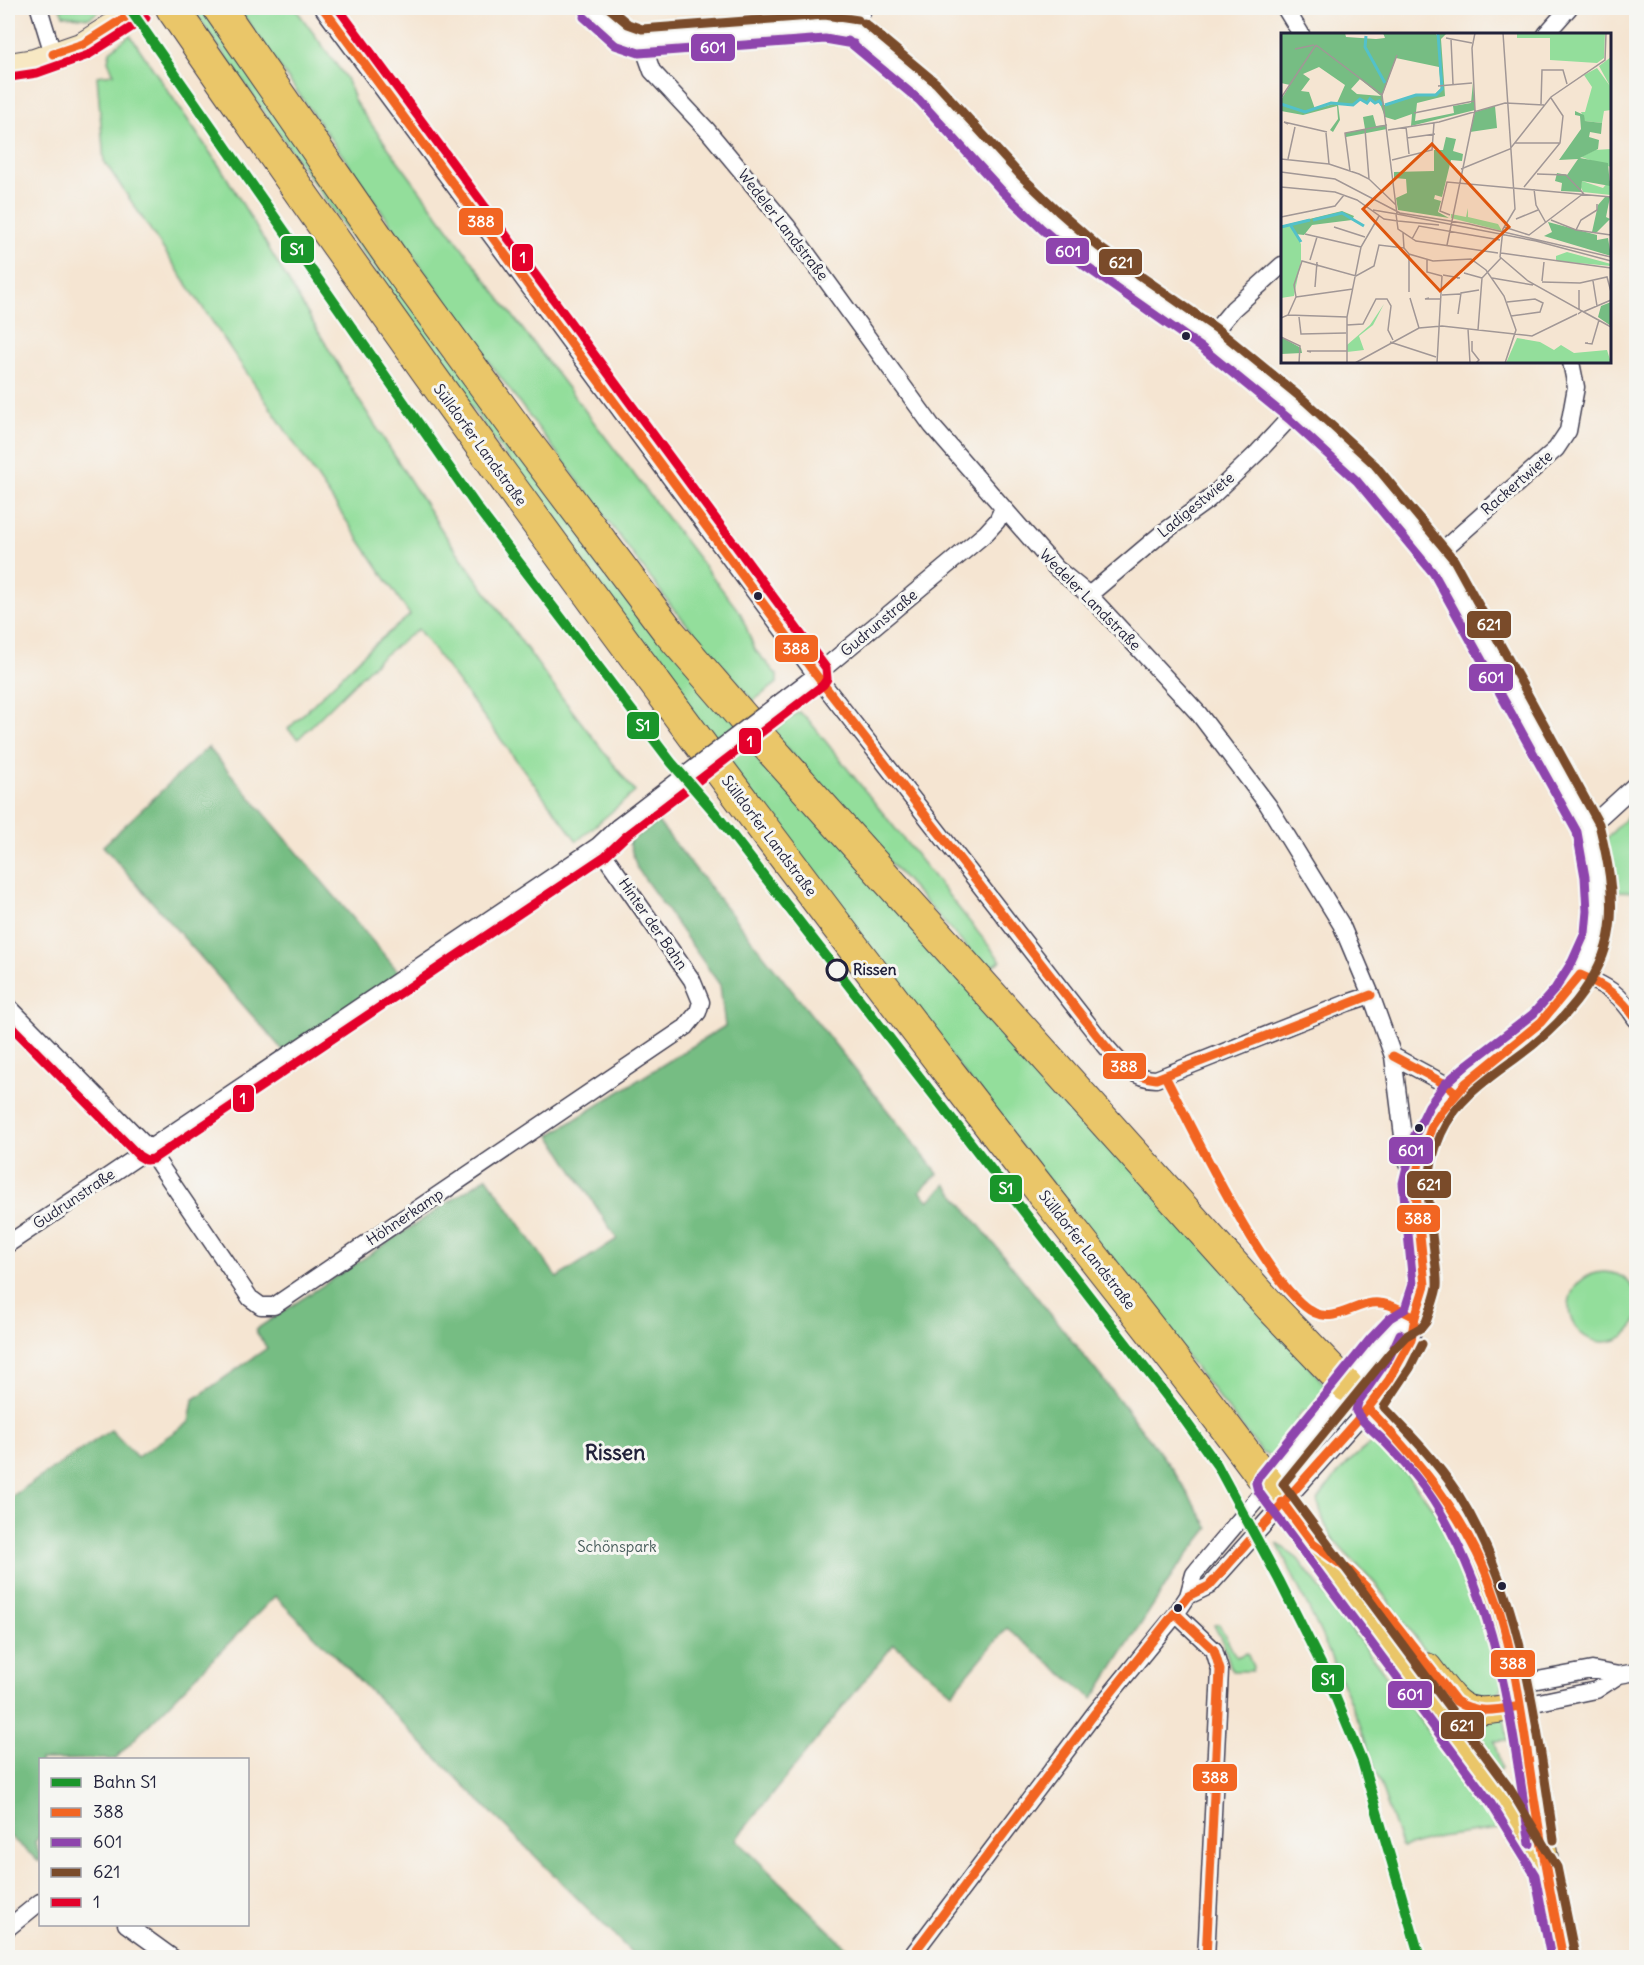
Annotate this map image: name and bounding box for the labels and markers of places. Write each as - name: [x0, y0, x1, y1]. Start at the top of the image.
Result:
- unlabelled marker: [1180, 330, 1192, 342]
- unlabelled marker: [752, 590, 764, 602]
- marker: Rissen: [826, 959, 848, 981]
- place label: Rissen: [853, 960, 897, 979]
- unlabelled marker: [1413, 1122, 1425, 1134]
- unlabelled marker: [1496, 1580, 1508, 1592]
- unlabelled marker: [1172, 1602, 1184, 1614]

